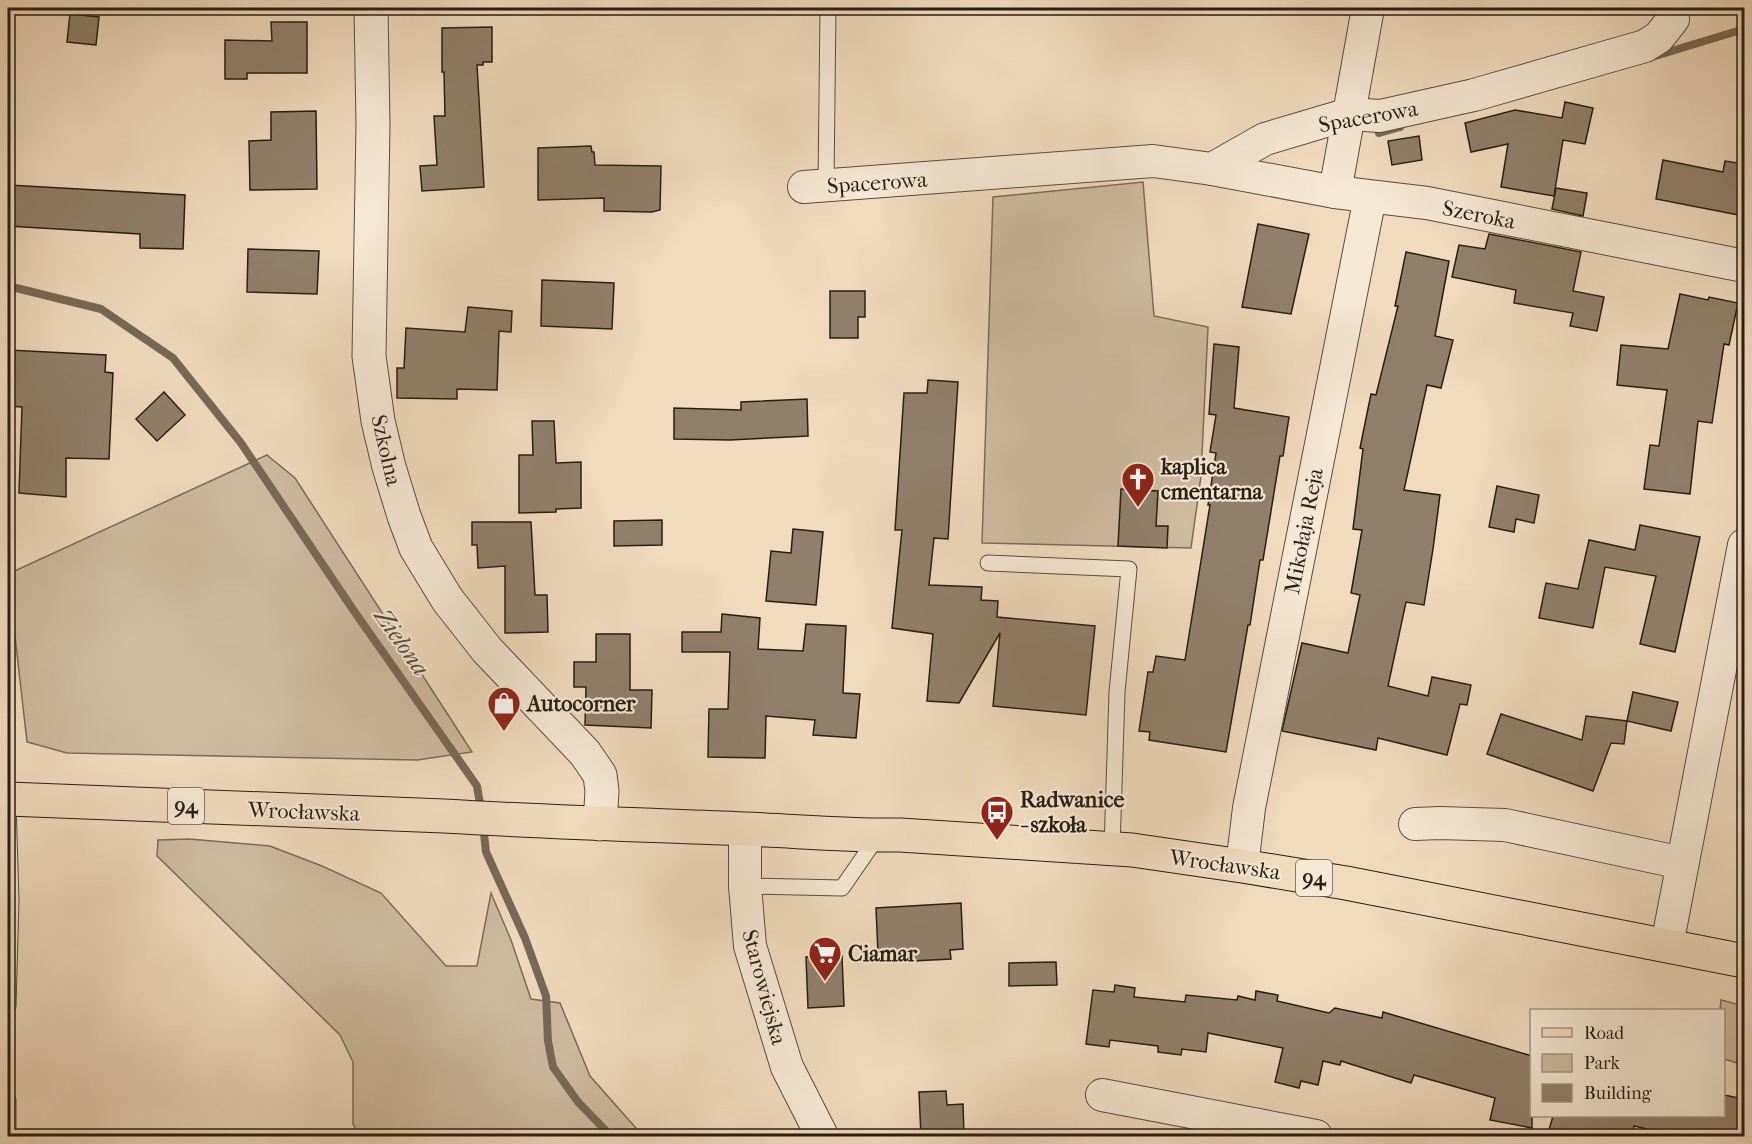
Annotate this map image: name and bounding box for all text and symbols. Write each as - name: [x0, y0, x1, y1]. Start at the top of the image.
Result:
- street label: Spacerowa: [1317, 95, 1421, 138]
- street label: Spacerowa: [826, 166, 929, 199]
- street label: Szeroka: [1440, 195, 1518, 235]
- street label: Szkolna: [365, 412, 407, 489]
- place label: kaplica cmentarna: [1160, 454, 1264, 505]
- church icon: kaplica cmentarna: [1120, 461, 1156, 508]
- street label: Mikołaja Reja: [1279, 465, 1329, 596]
- water label: Zielona: [368, 601, 435, 681]
- shop icon: Autocorner: [486, 685, 522, 732]
- place label: Autocorner: [525, 691, 636, 717]
- place label: Radwanice - szkoła: [1020, 787, 1124, 838]
- road number: 94: [168, 788, 204, 824]
- bus stop icon: Radwanice - szkoła: [979, 794, 1015, 841]
- street label: Wrocławska: [247, 797, 361, 827]
- street label: Wrocławska: [1167, 844, 1283, 886]
- road number: 94: [1296, 860, 1332, 896]
- street label: Starowiejska: [736, 927, 792, 1048]
- supermarket icon: Ciamar: [807, 935, 843, 982]
- place label: Ciamar: [848, 941, 918, 967]
- legend: [1530, 1009, 1725, 1117]
- text: Road: [1584, 1023, 1624, 1044]
- text: Park: [1584, 1053, 1621, 1074]
- text: Building: [1584, 1083, 1652, 1104]

